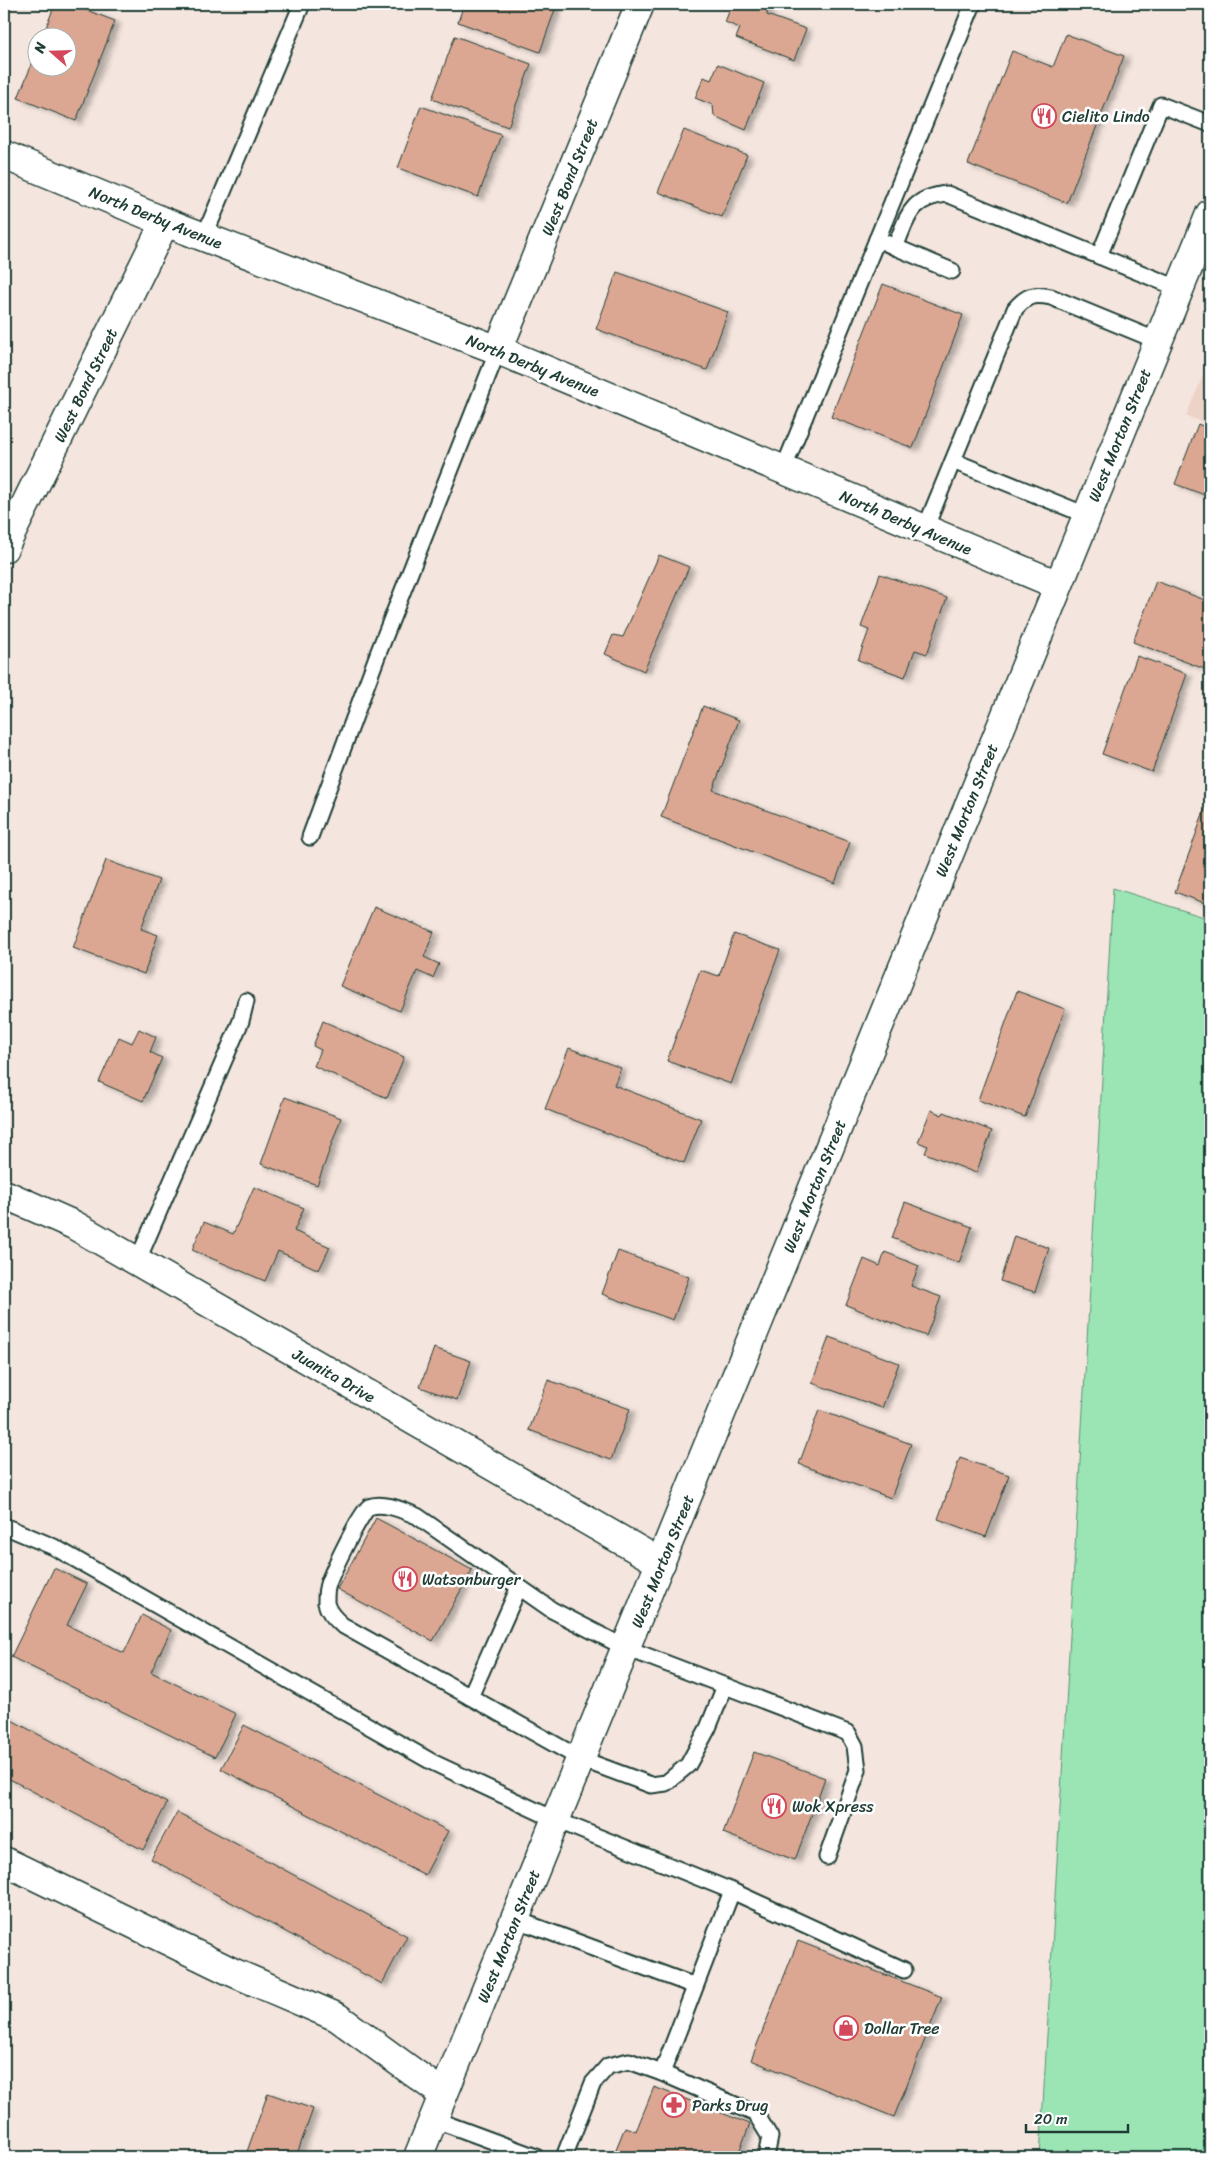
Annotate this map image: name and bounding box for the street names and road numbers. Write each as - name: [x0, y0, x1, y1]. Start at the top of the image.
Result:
- street label: West Bond Street: [533, 114, 606, 240]
- street label: North Derby Avenue: [85, 177, 227, 258]
- street label: West Bond Street: [45, 323, 126, 447]
- street label: North Derby Avenue: [462, 325, 604, 406]
- street label: West Morton Street: [1079, 364, 1159, 506]
- street label: North Derby Avenue: [835, 481, 977, 564]
- street label: West Morton Street: [926, 739, 1006, 881]
- street label: West Morton Street: [774, 1115, 854, 1257]
- street label: Juanita Drive: [286, 1339, 381, 1411]
- street label: West Morton Street: [622, 1490, 702, 1632]
- street label: West Morton Street: [468, 1865, 548, 2007]

